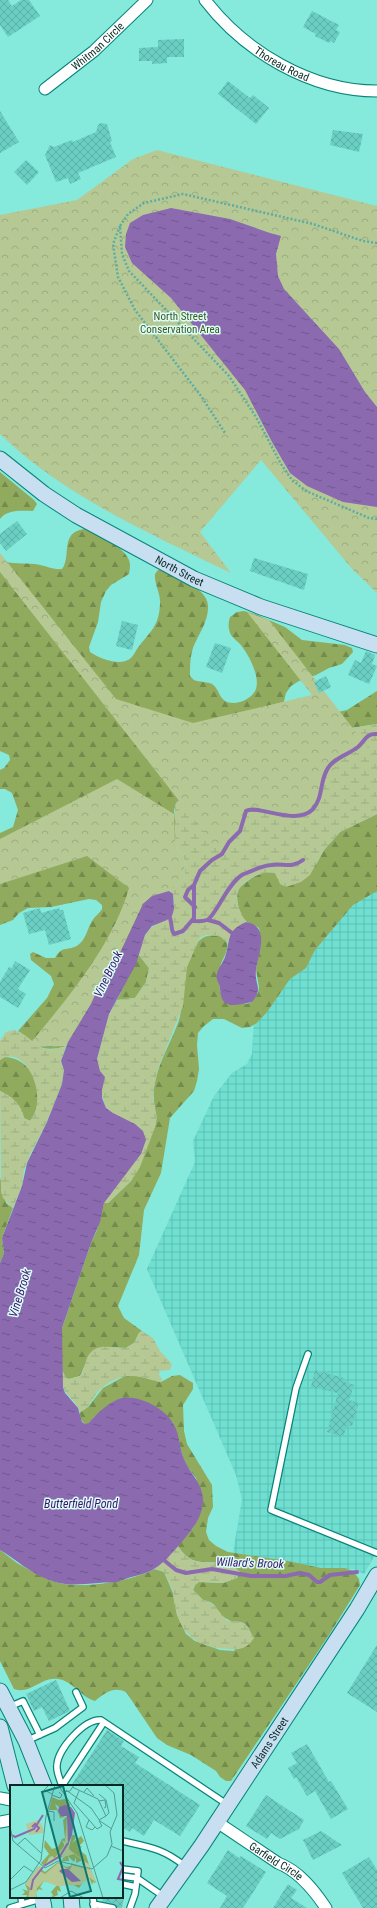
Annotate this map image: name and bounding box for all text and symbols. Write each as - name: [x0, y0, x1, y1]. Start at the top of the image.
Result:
- street label: Whitman Circle: [69, 20, 127, 73]
- street label: Thoreau Road: [252, 44, 311, 84]
- park label: North Street Conservation Area: [140, 310, 220, 336]
- street label: North Street: [153, 553, 205, 589]
- water label: Vine Brook: [91, 948, 126, 999]
- water label: Vine Brook: [6, 1266, 34, 1319]
- water label: Butterfield Pond: [44, 1497, 118, 1511]
- water label: Willard's Brook: [216, 1555, 285, 1571]
- street label: Adams Street: [248, 1715, 291, 1771]
- inset map: [10, 1785, 123, 1898]
- street label: Garfield Circle: [247, 1840, 305, 1883]

